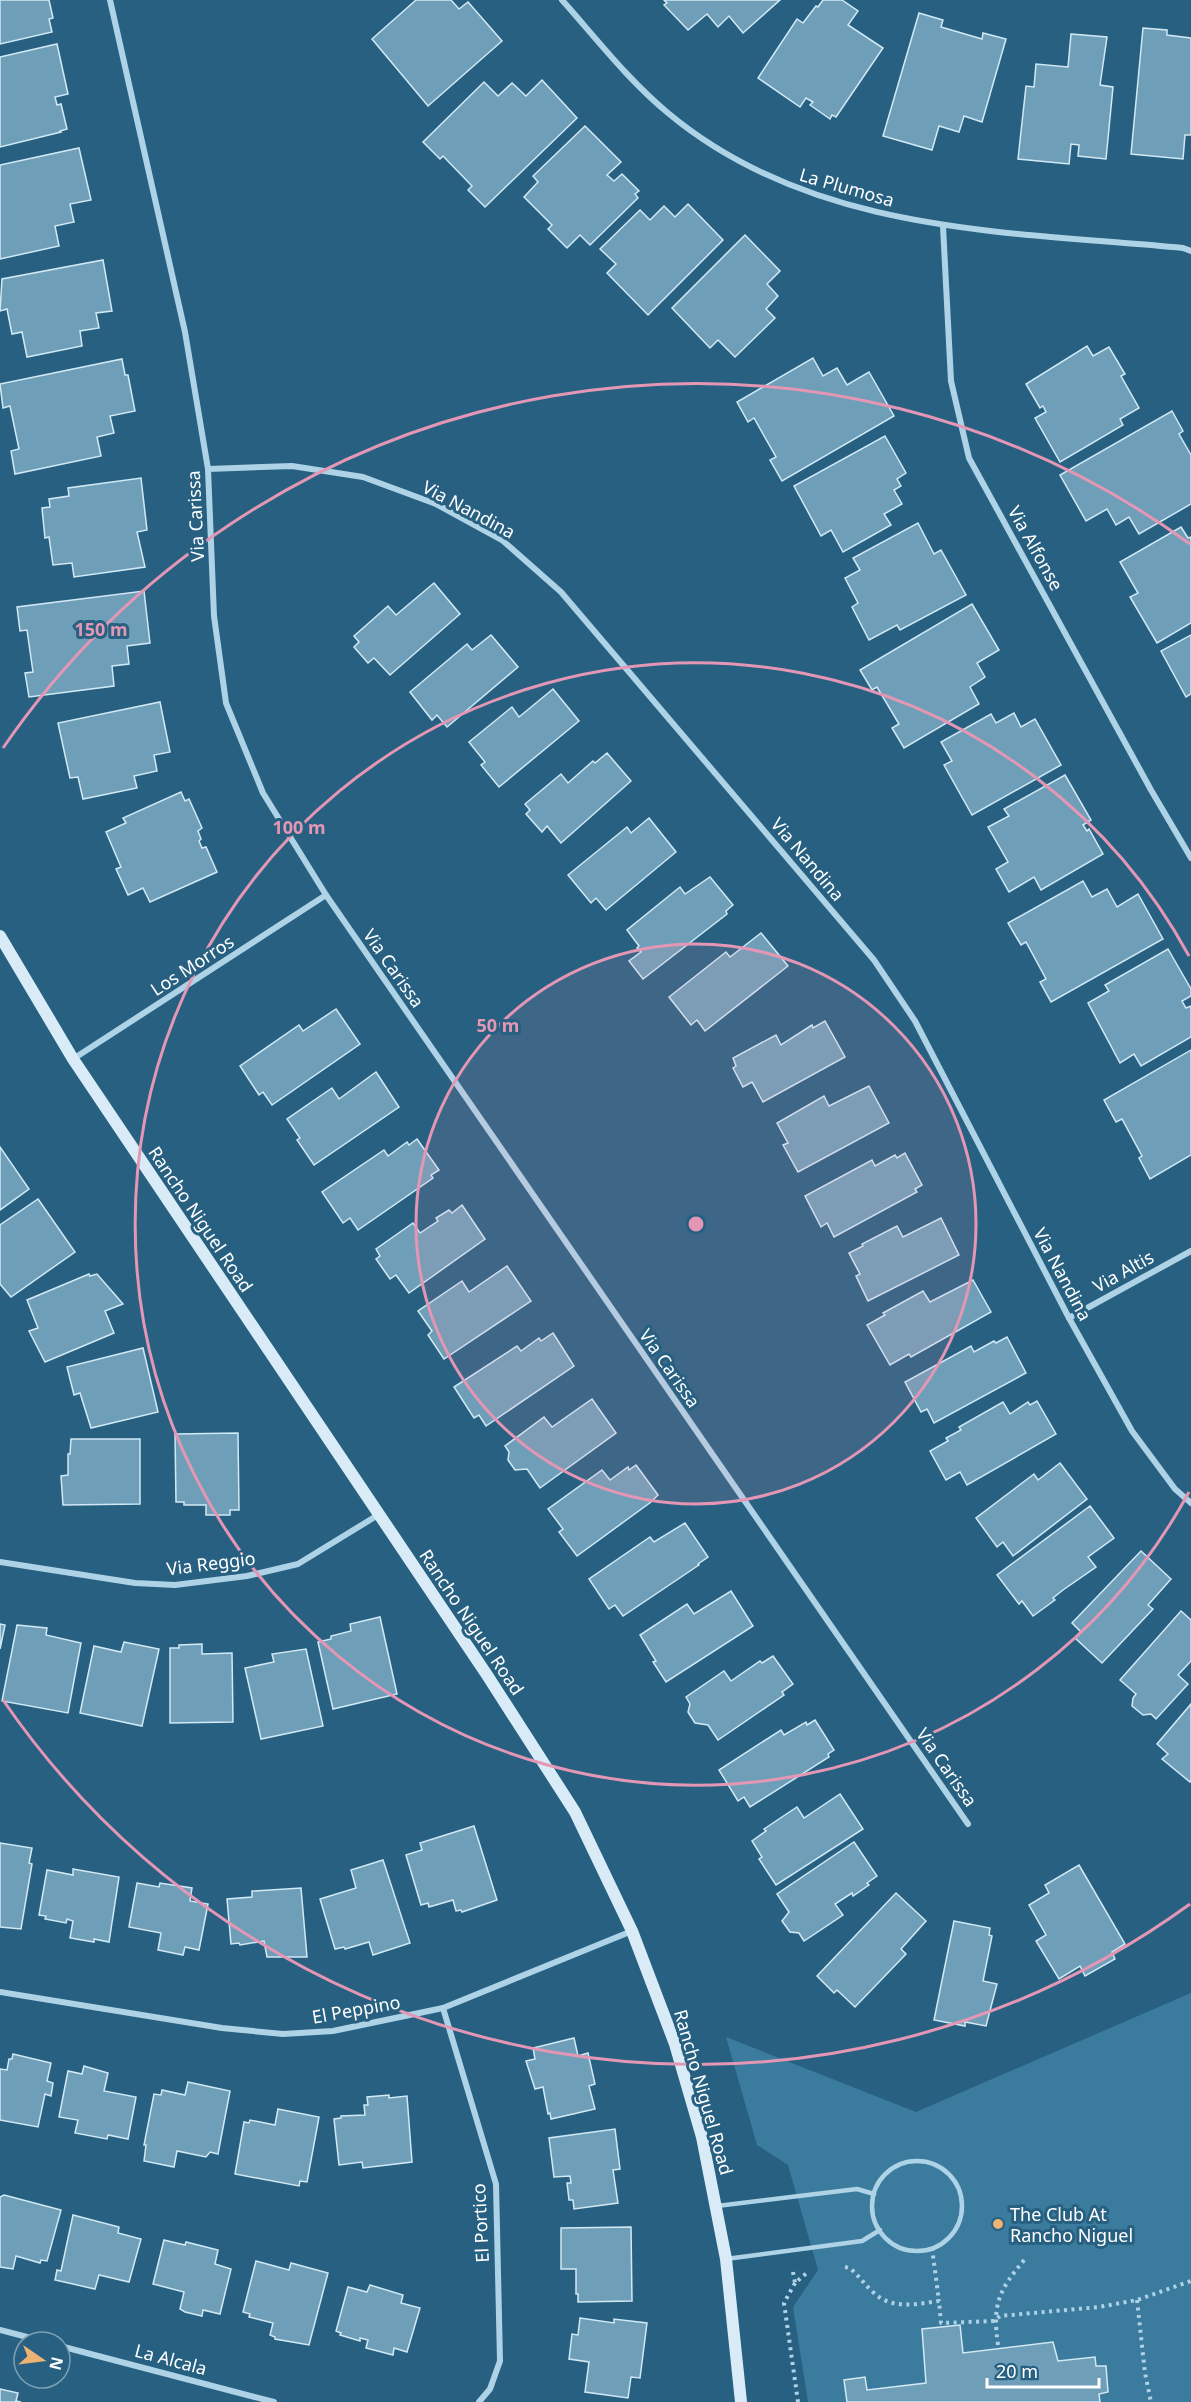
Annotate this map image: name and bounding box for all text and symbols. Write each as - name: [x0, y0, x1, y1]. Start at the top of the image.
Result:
- street label: La Plumosa: [797, 162, 897, 212]
- street label: Via Carissa: [181, 470, 209, 562]
- street label: Via Nandina: [418, 474, 520, 544]
- street label: Via Alfonse: [1003, 501, 1069, 595]
- text: 150 m: [74, 617, 128, 641]
- street label: Via Nandina: [766, 812, 850, 906]
- text: 100 m: [272, 815, 326, 839]
- street label: Via Carissa: [358, 924, 430, 1012]
- street label: Los Morros: [146, 929, 238, 1001]
- text: 50 m: [477, 1013, 519, 1037]
- street label: Rancho Niguel Road: [143, 1141, 259, 1297]
- centre of rings: [686, 1214, 706, 1234]
- street label: Via Nandina: [1028, 1223, 1098, 1325]
- street label: Via Altis: [1088, 1244, 1158, 1298]
- street label: Via Carissa: [634, 1324, 706, 1412]
- street label: Rancho Niguel Road: [414, 1544, 530, 1700]
- street label: Via Reggio: [165, 1546, 257, 1580]
- street label: Via Carissa: [911, 1723, 983, 1811]
- street label: El Peppino: [310, 1989, 402, 2029]
- street label: Rancho Niguel Road: [669, 2007, 739, 2177]
- street label: El Portico: [466, 2183, 494, 2263]
- place label: The Club At Rancho Niguel: [1010, 2202, 1133, 2247]
- marker: The Club At Rancho Niguel: [991, 2217, 1005, 2231]
- north arrow: [12, 2330, 72, 2390]
- street label: La Alcala: [132, 2338, 210, 2380]
- scale bar: [987, 2351, 1100, 2389]
- text: N: [44, 2355, 69, 2373]
- text: 20 m: [996, 2359, 1038, 2383]

